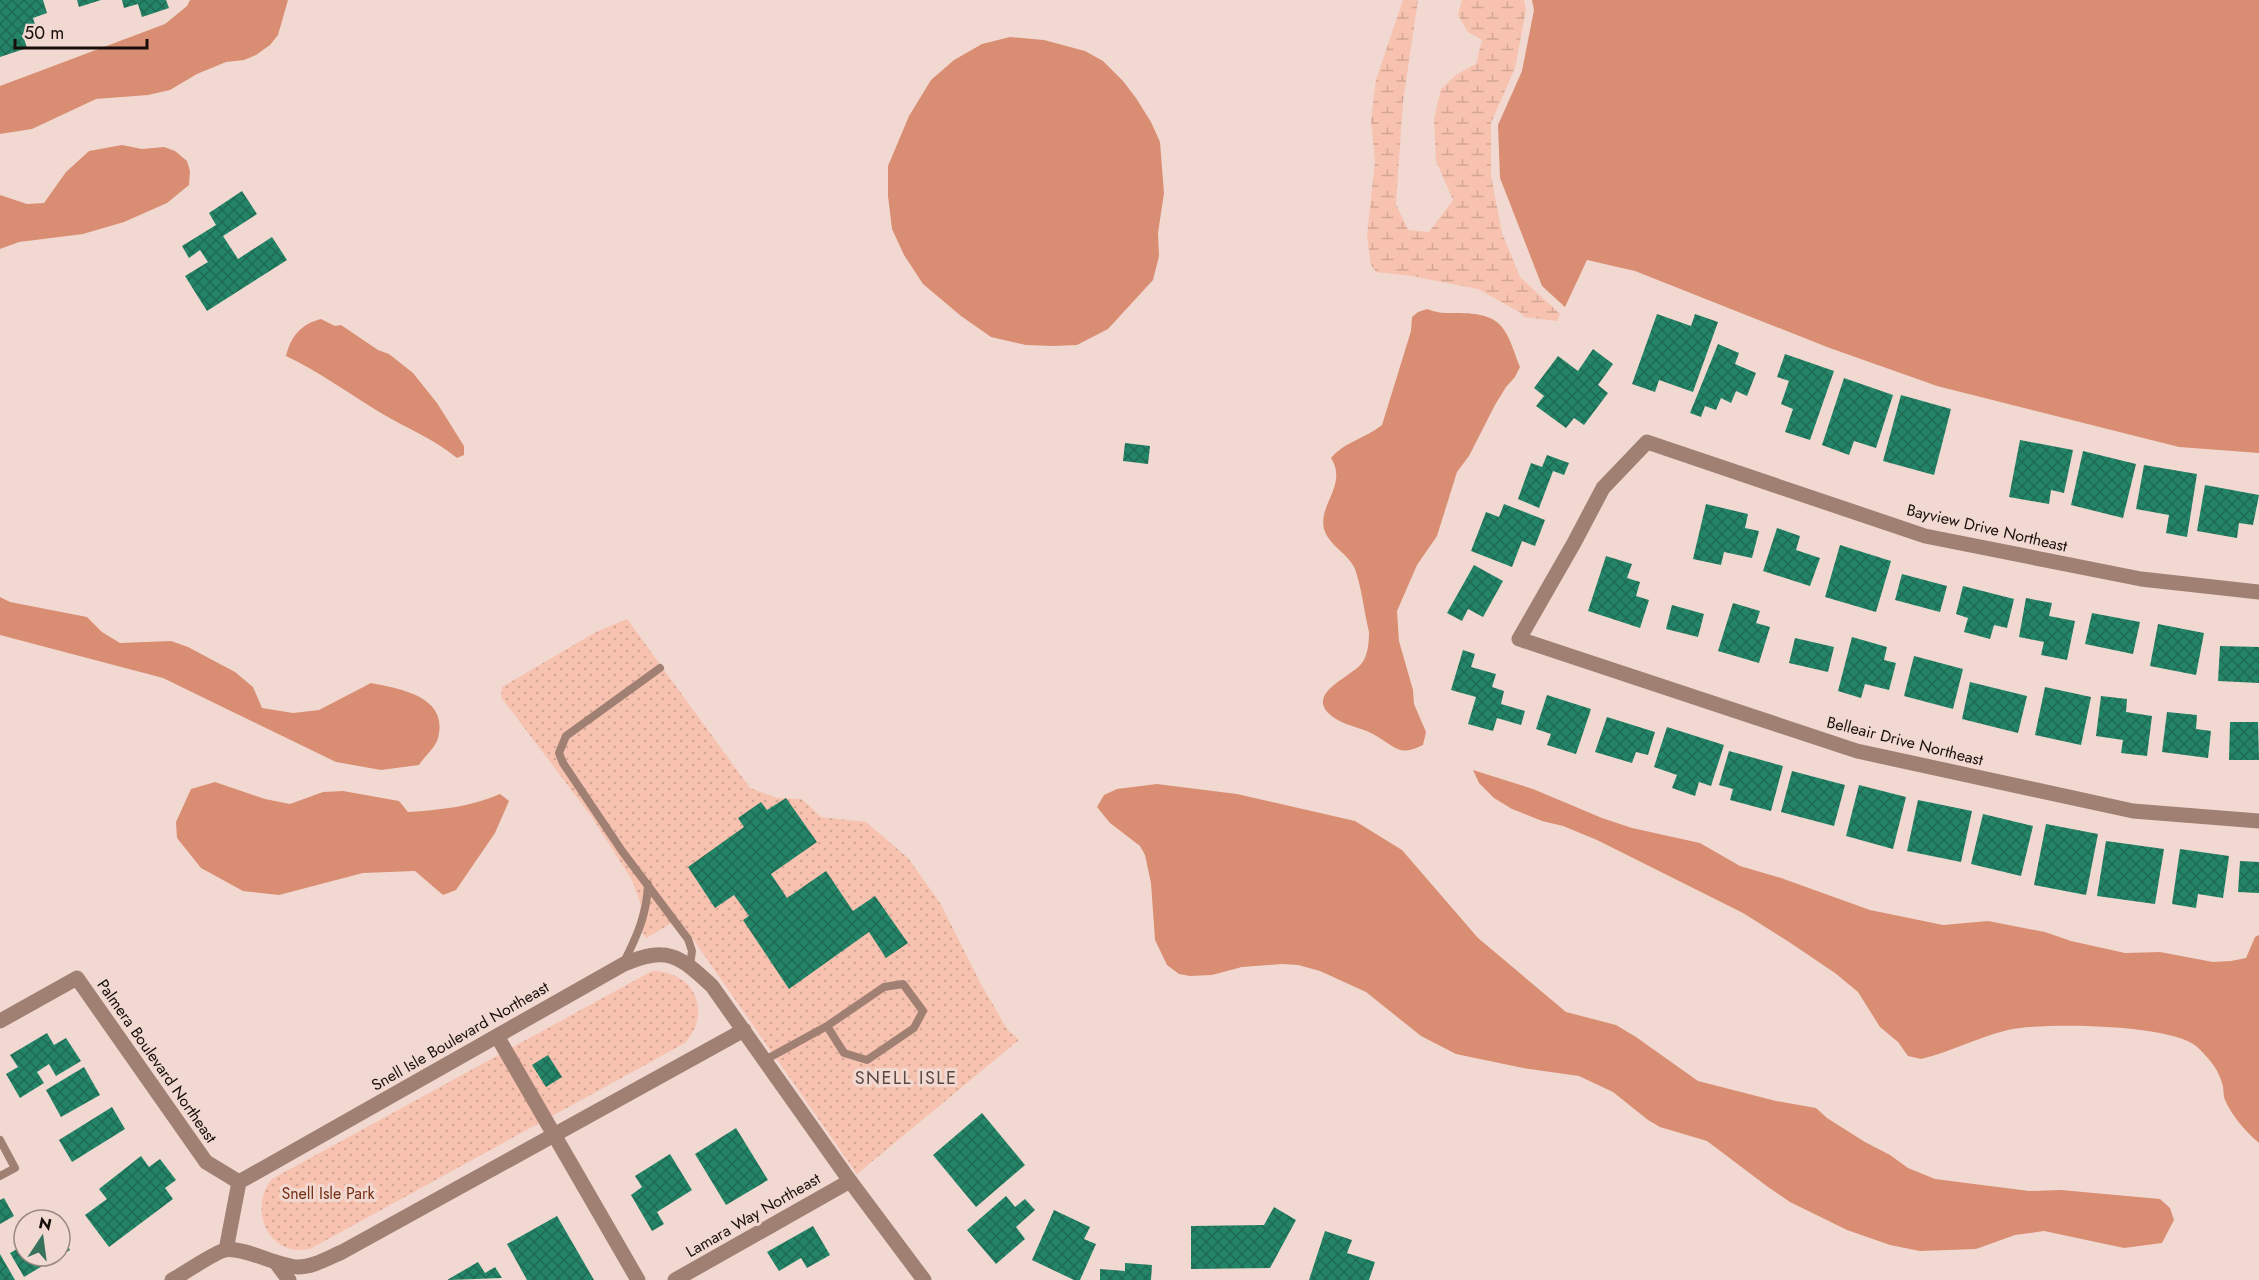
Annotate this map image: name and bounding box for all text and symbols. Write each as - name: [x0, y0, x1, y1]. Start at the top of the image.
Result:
- scale bar: [15, 12, 147, 50]
- text: 50 m: [24, 20, 64, 46]
- street label: Bayview Drive Northeast: [1904, 498, 2070, 558]
- street label: Belleair Drive Northeast: [1824, 710, 1986, 772]
- street label: Palmera Boulevard Northeast: [92, 974, 223, 1148]
- street label: Snell Isle Boulevard Northeast: [367, 976, 553, 1096]
- district label: SNELL ISLE: [855, 1065, 957, 1091]
- street label: Lamara Way Northeast: [681, 1167, 825, 1263]
- park label: Snell Isle Park: [281, 1182, 376, 1205]
- north arrow: [12, 1208, 72, 1268]
- text: N: [36, 1211, 54, 1237]

